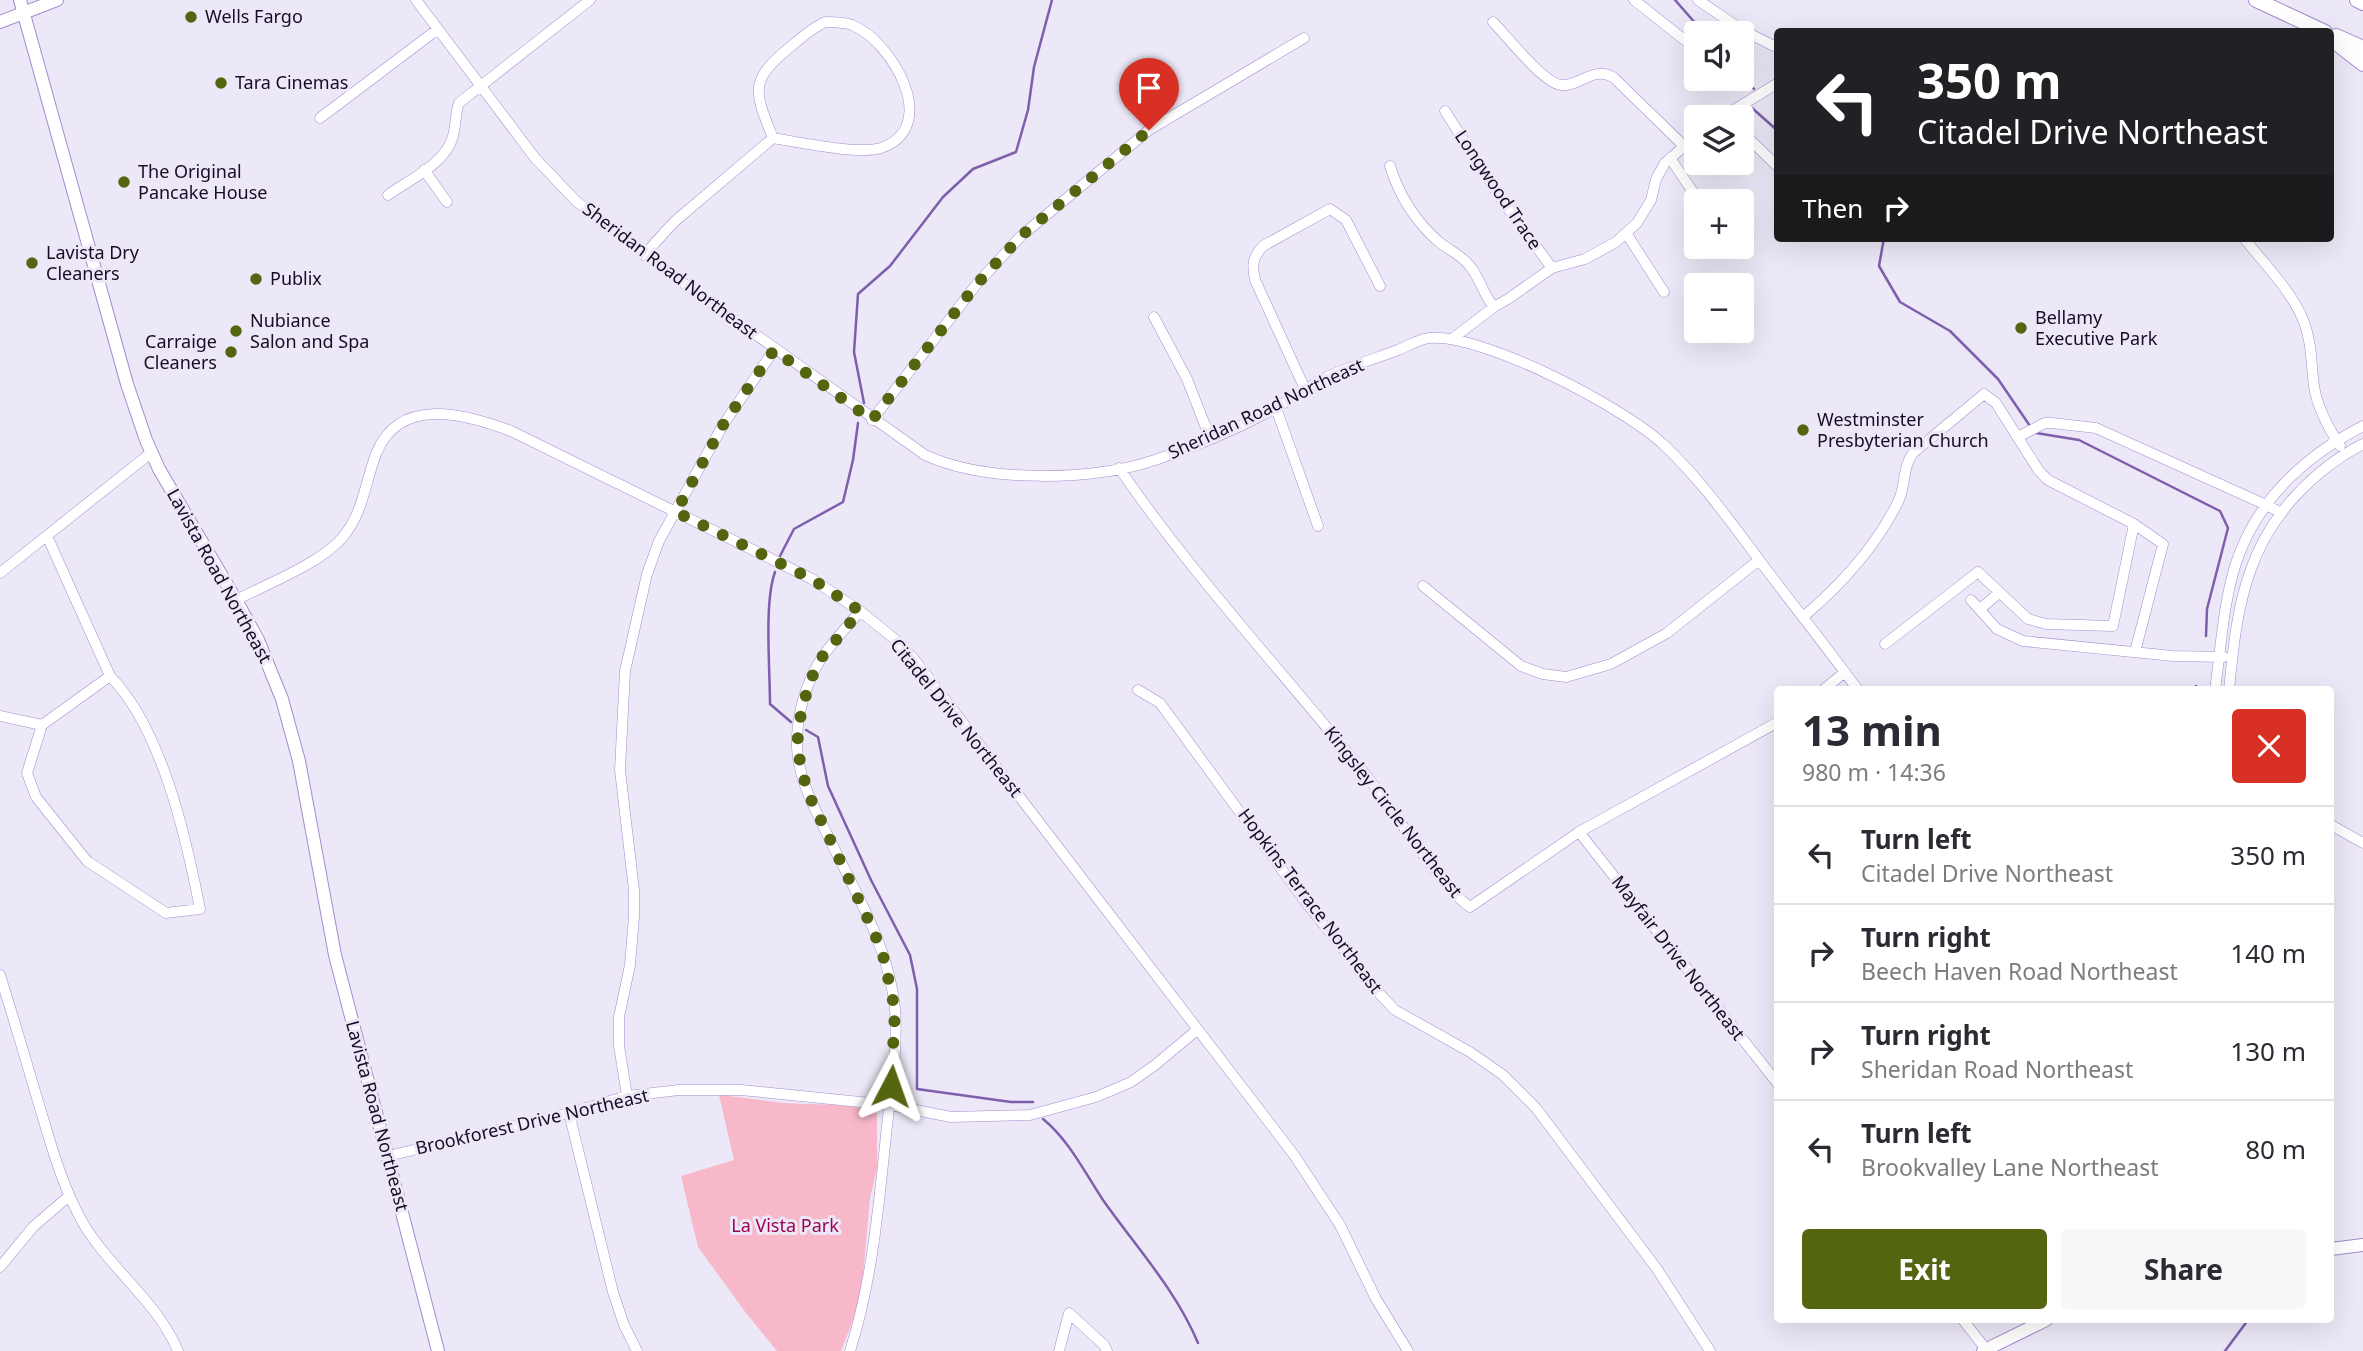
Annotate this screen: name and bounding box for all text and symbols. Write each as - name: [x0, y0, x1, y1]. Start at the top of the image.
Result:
- place label: Wells Fargo: [205, 4, 303, 28]
- marker: Wells Fargo: [183, 9, 199, 25]
- map controls: [1684, 21, 1754, 343]
- button: sound: [1684, 21, 1754, 91]
- text: 350 m: [1917, 47, 2062, 113]
- icon: left: [1802, 56, 1893, 147]
- pin: [1119, 58, 1179, 130]
- icon: arrive: [1130, 69, 1168, 107]
- place label: Tara Cinemas: [235, 70, 348, 94]
- marker: Tara Cinemas: [213, 75, 229, 91]
- button: layers: [1684, 105, 1754, 175]
- text: Citadel Drive Northeast: [1917, 110, 2268, 153]
- street label: Longwood Trace: [1450, 125, 1548, 254]
- place label: The Original Pancake House: [138, 159, 267, 204]
- marker: The Original Pancake House: [116, 174, 132, 190]
- button: +: [1684, 189, 1754, 259]
- icon: right: [1877, 189, 1915, 227]
- text: Then: [1802, 190, 1863, 226]
- street label: Sheridan Road Northeast: [578, 196, 763, 344]
- place label: Lavista Dry Cleaners: [46, 240, 140, 285]
- marker: Lavista Dry Cleaners: [24, 255, 40, 271]
- place label: Publix: [270, 266, 322, 290]
- marker: Publix: [248, 271, 264, 287]
- button: −: [1684, 273, 1754, 343]
- place label: Bellamy Executive Park: [2035, 305, 2158, 350]
- place label: Nubiance Salon and Spa: [250, 308, 369, 353]
- marker: Bellamy Executive Park: [2013, 320, 2029, 336]
- marker: Nubiance Salon and Spa: [228, 323, 244, 339]
- place label: Carraige Cleaners: [143, 329, 217, 374]
- marker: Carraige Cleaners: [223, 344, 239, 360]
- street label: Sheridan Road Northeast: [1164, 352, 1368, 464]
- place label: Westminster Presbyterian Church: [1817, 407, 1989, 452]
- marker: Westminster Presbyterian Church: [1795, 422, 1811, 438]
- street label: Lavista Road Northeast: [162, 484, 278, 668]
- street label: Citadel Drive Northeast: [885, 633, 1029, 802]
- text: 13 min: [1802, 701, 1942, 758]
- button: close: [2232, 709, 2306, 783]
- street label: Kingsley Circle Northeast: [1319, 721, 1469, 902]
- text: 980 m · 14:36: [1802, 756, 1946, 788]
- street label: Hopkins Terrace Northeast: [1233, 803, 1389, 998]
- text: Turn left: [1861, 821, 1972, 857]
- icon: left: [1802, 836, 1840, 874]
- text: 350 m: [2230, 837, 2306, 873]
- text: Citadel Drive Northeast: [1861, 857, 2113, 889]
- street label: Mayfair Drive Northeast: [1607, 870, 1751, 1045]
- text: Turn right: [1861, 919, 1991, 955]
- icon: right: [1802, 934, 1840, 972]
- text: 140 m: [2230, 935, 2306, 971]
- text: Beech Haven Road Northeast: [1861, 955, 2178, 987]
- text: Turn right: [1861, 1017, 1991, 1053]
- street label: Lavista Road Northeast: [341, 1018, 415, 1214]
- icon: right: [1802, 1032, 1840, 1070]
- text: 130 m: [2230, 1033, 2306, 1069]
- position arrow: [854, 1049, 928, 1123]
- text: Sheridan Road Northeast: [1861, 1053, 2133, 1085]
- street label: Brookforest Drive Northeast: [413, 1082, 651, 1160]
- text: Turn left: [1861, 1115, 1972, 1151]
- icon: left: [1802, 1130, 1840, 1168]
- text: 80 m: [2245, 1131, 2306, 1167]
- text: Brookvalley Lane Northeast: [1861, 1151, 2159, 1183]
- park label: La Vista Park: [731, 1213, 839, 1237]
- button: Exit: [1802, 1229, 2047, 1309]
- button: Share: [2061, 1229, 2306, 1309]

